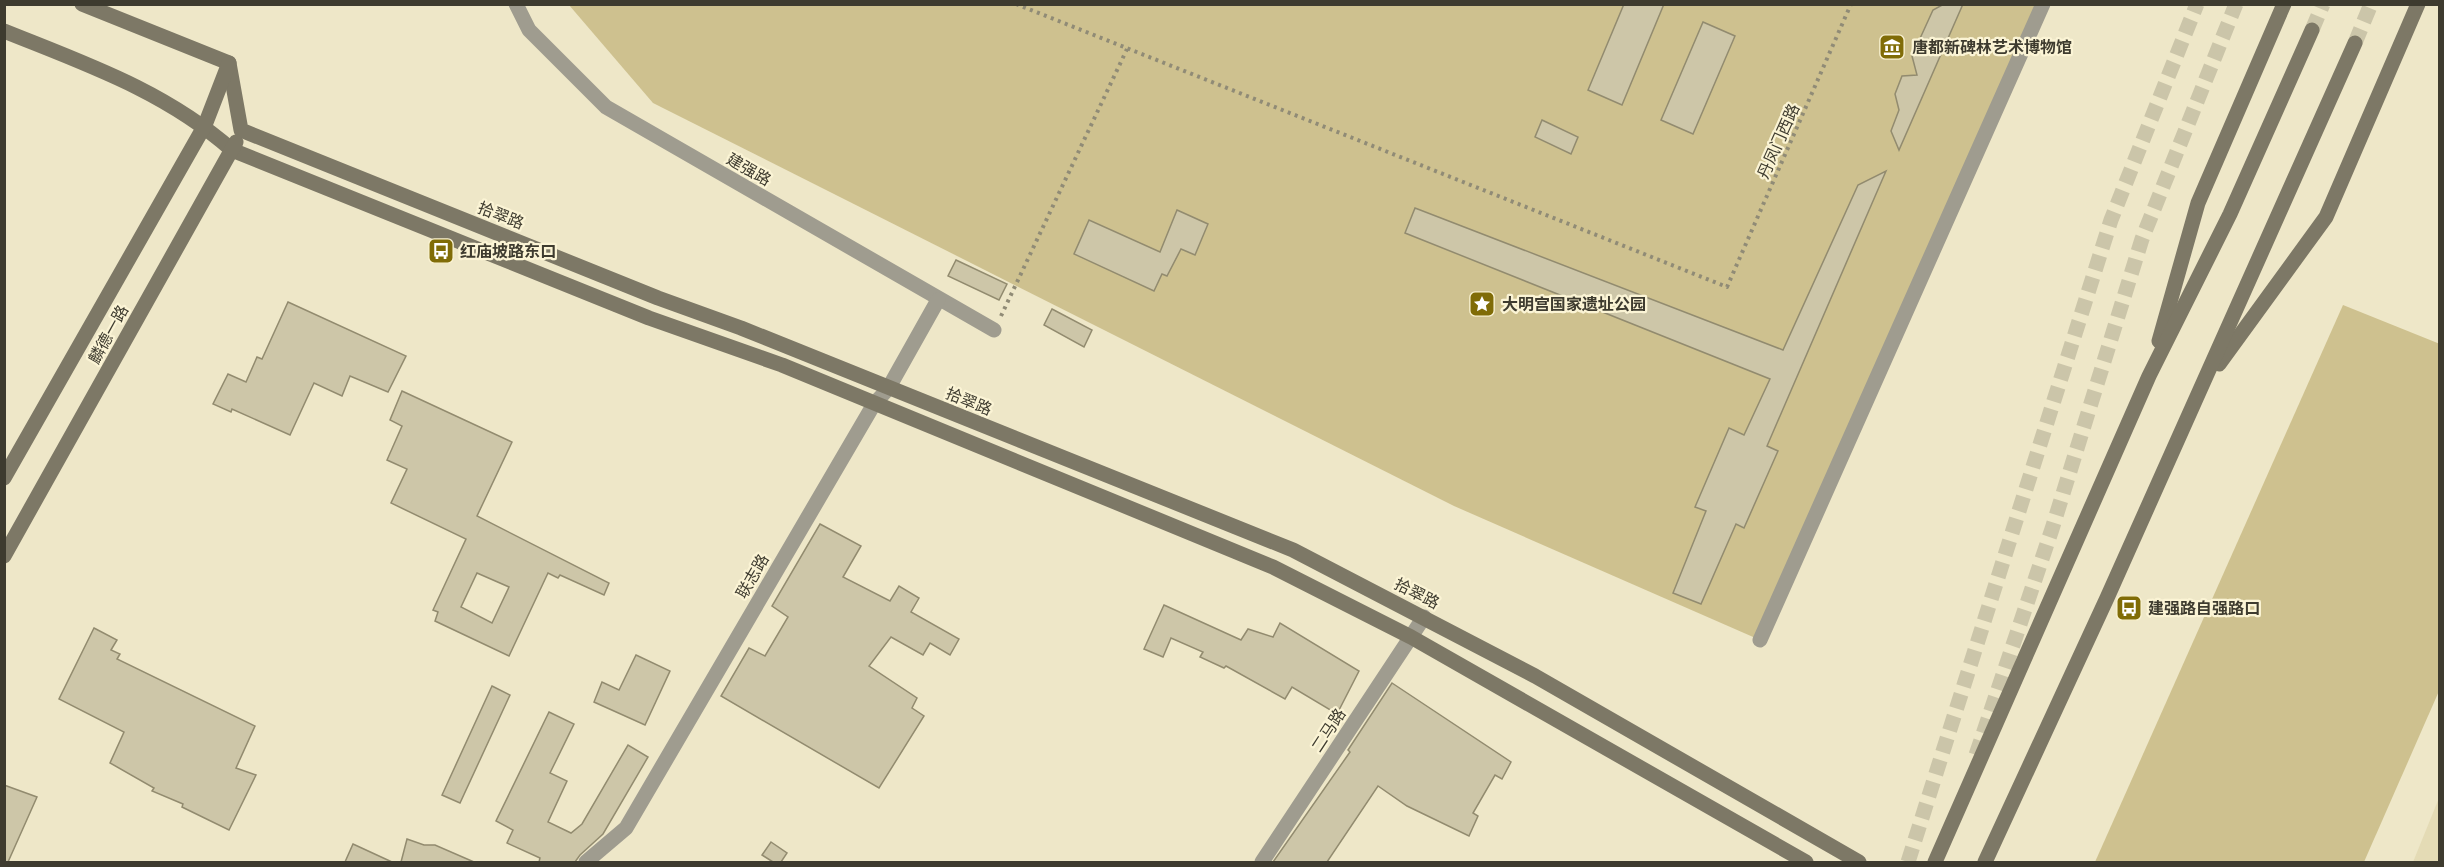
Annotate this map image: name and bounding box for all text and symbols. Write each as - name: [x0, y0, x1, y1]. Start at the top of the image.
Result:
- museum icon: 唐都新碑林艺术博物馆: [1877, 32, 1907, 62]
- place label: 唐都新碑林艺术博物馆: [1912, 37, 2072, 57]
- street label: 丹凤门西路: [1753, 100, 1803, 182]
- street label: 建强路: [723, 148, 775, 190]
- street label: 拾翠路: [475, 197, 527, 233]
- bus stop icon: 红庙坡路东口: [426, 236, 456, 266]
- place label: 红庙坡路东口: [460, 241, 556, 261]
- place icon: 大明宫国家遗址公园: [1467, 289, 1497, 319]
- place label: 大明宫国家遗址公园: [1502, 294, 1646, 314]
- street label: 麟德一路: [84, 301, 132, 367]
- street label: 拾翠路: [943, 383, 995, 419]
- street label: 联志路: [731, 550, 773, 602]
- street label: 拾翠路: [1391, 573, 1443, 613]
- bus stop icon: 建强路自强路口: [2114, 593, 2144, 623]
- place label: 建强路自强路口: [2148, 598, 2260, 618]
- street label: 二马路: [1307, 704, 1349, 756]

